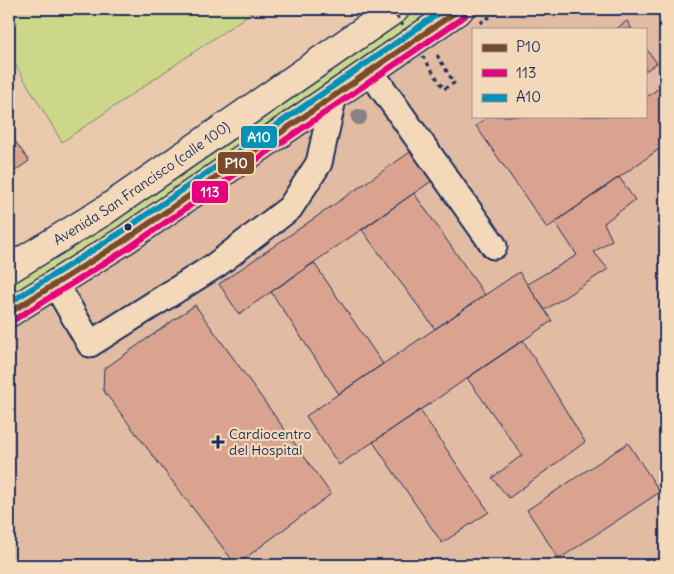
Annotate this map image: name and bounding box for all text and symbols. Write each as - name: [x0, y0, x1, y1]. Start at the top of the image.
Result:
- legend: [472, 28, 646, 118]
- text: P10: [516, 37, 541, 56]
- text: 113: [516, 63, 536, 82]
- text: A10: [516, 87, 541, 106]
- street label: Avenida San Francisco (calle 100): [50, 117, 233, 249]
- line badge: A10: [240, 125, 278, 149]
- text: A10: [247, 128, 271, 146]
- line badge: P10: [217, 151, 255, 175]
- text: P10: [224, 154, 248, 172]
- line badge: 113: [191, 180, 229, 204]
- text: 113: [200, 183, 220, 201]
- unlabelled marker: [123, 222, 133, 232]
- place label: Cardiocentro del Hospital: [229, 425, 312, 459]
- marker: Cardiocentro del Hospital: [211, 435, 225, 449]

